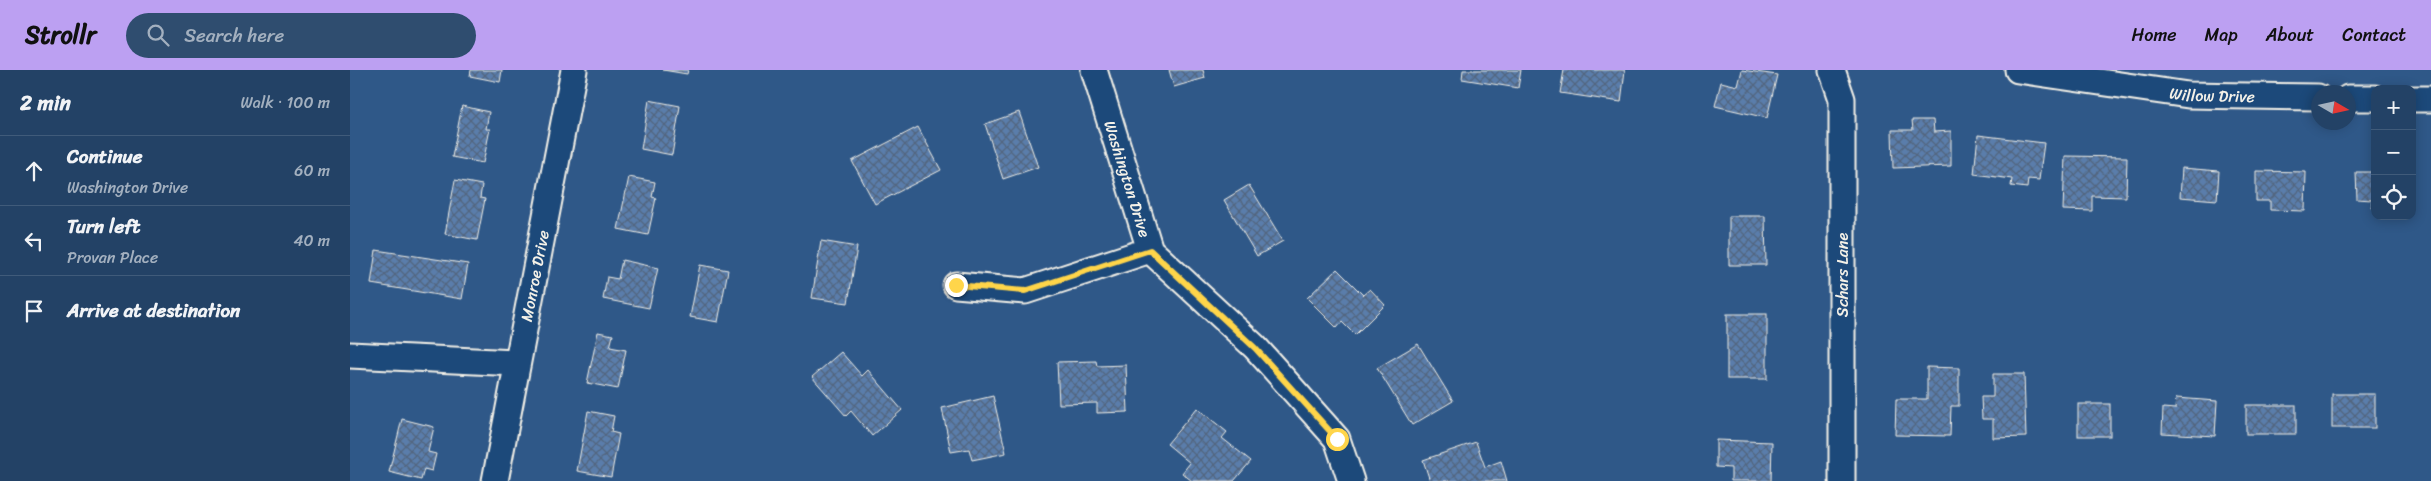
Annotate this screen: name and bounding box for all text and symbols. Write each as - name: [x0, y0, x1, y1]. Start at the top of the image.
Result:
- search box: [126, 13, 476, 58]
- text: Strollr: [25, 14, 96, 56]
- text: Search here: [184, 19, 284, 52]
- text: Home: [2132, 19, 2177, 51]
- text: Map: [2205, 19, 2238, 51]
- text: About: [2266, 19, 2314, 51]
- text: Contact: [2342, 19, 2406, 51]
- icon: search: [144, 21, 172, 49]
- street label: Willow Drive: [2168, 78, 2255, 111]
- text: 2 min: [20, 84, 71, 122]
- north arrow: [2311, 85, 2356, 130]
- map controls: [2371, 85, 2416, 220]
- button: +: [2371, 85, 2416, 130]
- text: Walk · 100 m: [240, 88, 330, 117]
- street label: Washington Drive: [1096, 117, 1160, 241]
- button: −: [2371, 130, 2416, 175]
- text: Continue: [67, 140, 143, 173]
- text: 60 m: [294, 156, 330, 185]
- icon: ahead: [20, 157, 48, 185]
- text: Washington Drive: [67, 173, 188, 202]
- button: locate: [2371, 175, 2416, 220]
- text: Turn left: [67, 210, 140, 243]
- text: 40 m: [293, 226, 330, 255]
- icon: left: [20, 227, 48, 255]
- street label: Monroe Drive: [511, 228, 557, 324]
- street label: Schars Lane: [1828, 233, 1857, 317]
- text: Provan Place: [67, 243, 158, 272]
- route end: [945, 274, 968, 297]
- text: Arrive at destination: [67, 294, 240, 327]
- icon: arrive: [20, 297, 48, 325]
- route start: [1326, 428, 1349, 451]

